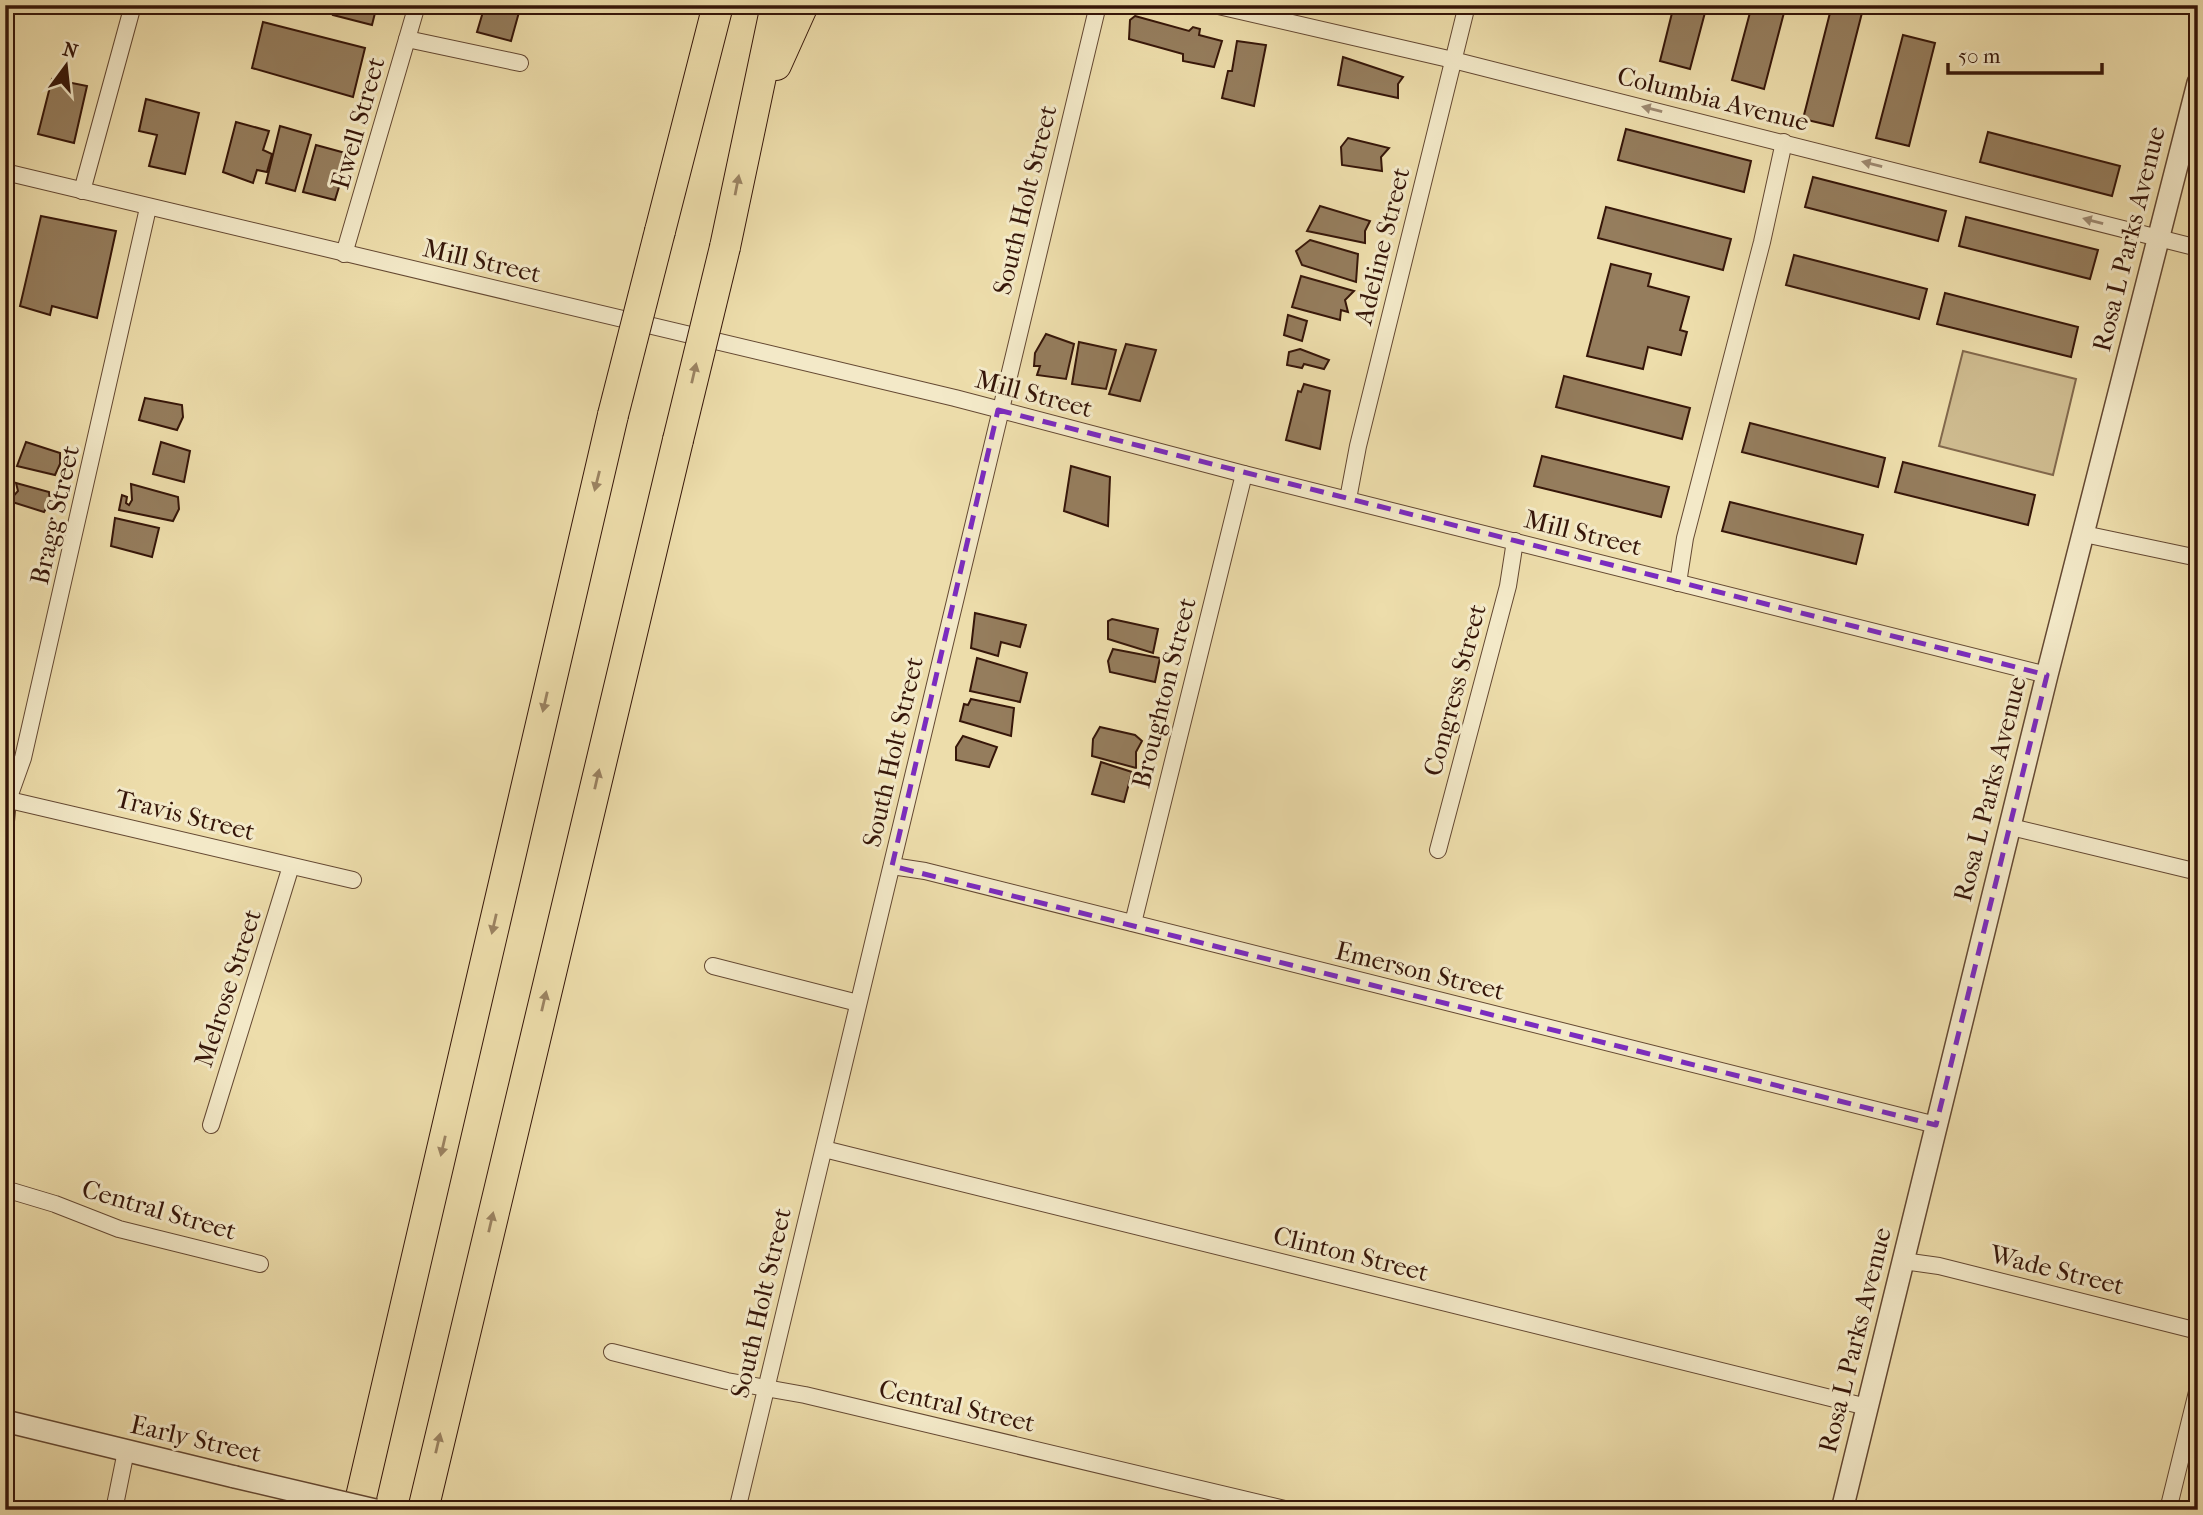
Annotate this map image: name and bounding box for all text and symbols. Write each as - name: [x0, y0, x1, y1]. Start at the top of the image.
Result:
- north arrow: [32, 32, 102, 102]
- scale bar: [1948, 32, 2102, 76]
- text: N: [60, 38, 81, 63]
- text: 50 m: [1958, 44, 2001, 68]
- street label: Ewell Street: [324, 53, 392, 192]
- street label: Columbia Avenue: [1614, 60, 1812, 138]
- street label: South Holt Street: [986, 101, 1064, 298]
- one-way arrow: [1640, 103, 1662, 114]
- street label: Rosa L Parks Avenue: [2086, 123, 2172, 355]
- one-way arrow: [1861, 158, 1883, 169]
- street label: Adeline Street: [1347, 164, 1417, 329]
- one-way arrow: [731, 174, 742, 196]
- one-way arrow: [2082, 215, 2104, 226]
- street label: Mill Street: [420, 232, 545, 290]
- one-way arrow: [689, 362, 700, 384]
- street label: Mill Street: [972, 363, 1097, 425]
- street label: Bragg Street: [24, 442, 86, 588]
- one-way arrow: [591, 470, 602, 492]
- street label: Mill Street: [1521, 503, 1646, 563]
- street label: Broughton Street: [1125, 594, 1203, 791]
- street label: Congress Street: [1417, 600, 1493, 779]
- street label: South Holt Street: [856, 653, 930, 850]
- street label: Rosa L Parks Avenue: [1947, 673, 2033, 905]
- one-way arrow: [539, 691, 550, 713]
- one-way arrow: [592, 768, 603, 790]
- street label: Travis Street: [112, 783, 259, 847]
- street label: Melrose Street: [188, 904, 268, 1071]
- one-way arrow: [488, 913, 499, 935]
- street label: Emerson Street: [1332, 935, 1508, 1007]
- one-way arrow: [539, 990, 550, 1012]
- one-way arrow: [438, 1135, 449, 1157]
- street label: Central Street: [78, 1173, 240, 1247]
- street label: South Holt Street: [724, 1204, 798, 1401]
- one-way arrow: [486, 1211, 497, 1233]
- street label: Clinton Street: [1270, 1220, 1433, 1288]
- street label: Rosa L Parks Avenue: [1812, 1224, 1898, 1456]
- street label: Wade Street: [1986, 1238, 2128, 1302]
- street label: Central Street: [876, 1373, 1039, 1439]
- street label: Early Street: [127, 1409, 265, 1469]
- one-way arrow: [433, 1432, 444, 1454]

